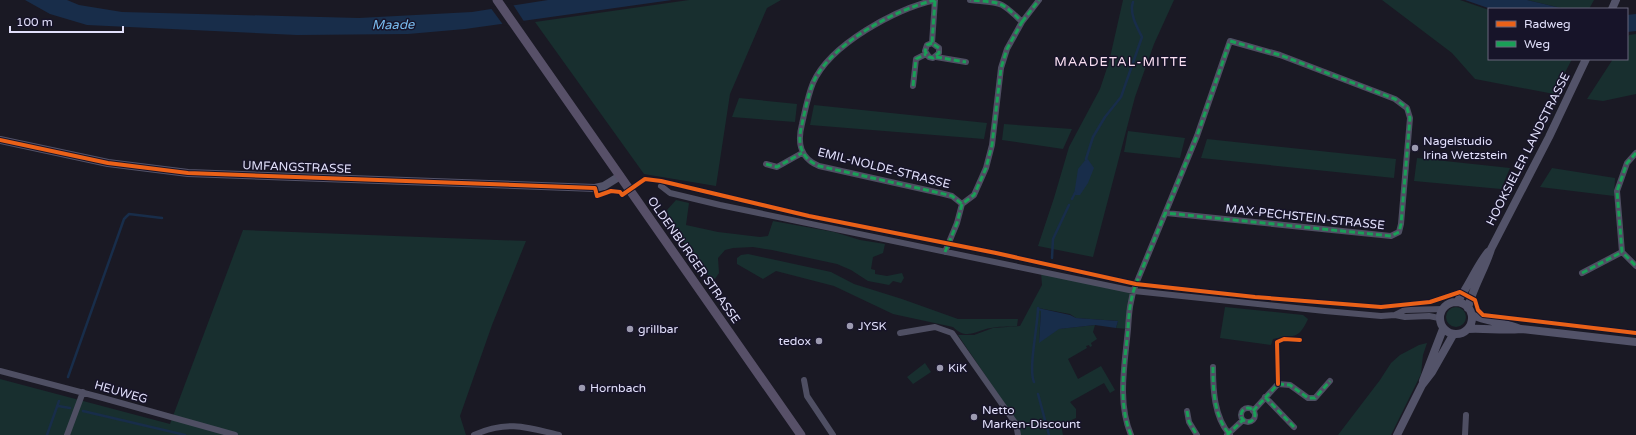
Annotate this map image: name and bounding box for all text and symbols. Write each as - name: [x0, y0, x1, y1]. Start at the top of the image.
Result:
- scale bar: [10, 8, 123, 34]
- legend: [1488, 8, 1628, 60]
- text: 100 m: [16, 15, 53, 29]
- water label: Maade: [372, 17, 415, 33]
- text: Radweg: [1524, 17, 1571, 31]
- text: Weg: [1524, 37, 1550, 51]
- district label: MAADETAL-MITTE: [1054, 54, 1188, 70]
- street label: HOOKSIELER LANDSTRASSE: [1483, 70, 1573, 228]
- place label: Nagelstudio Irina Wetzstein: [1423, 134, 1507, 162]
- marker: Nagelstudio Irina Wetzstein: [1410, 143, 1420, 153]
- street label: EMIL-NOLDE-STRASSE: [816, 145, 952, 191]
- street label: UMFANGSTRASSE: [242, 158, 352, 176]
- street label: OLDENBURGER STRASSE: [645, 194, 743, 326]
- street label: MAX-PECHSTEIN-STRASSE: [1225, 202, 1386, 232]
- place label: JYSK: [858, 319, 887, 333]
- marker: JYSK: [845, 321, 855, 331]
- place label: grillbar: [638, 322, 678, 336]
- marker: grillbar: [625, 324, 635, 334]
- place label: tedox: [779, 334, 811, 348]
- marker: tedox: [814, 336, 824, 346]
- place label: KiK: [948, 361, 967, 375]
- marker: KiK: [935, 363, 945, 373]
- street label: HEUWEG: [93, 378, 149, 406]
- place label: Hornbach: [590, 381, 646, 395]
- marker: Hornbach: [577, 383, 587, 393]
- place label: Netto Marken-Discount: [982, 403, 1081, 431]
- marker: Netto Marken-Discount: [969, 412, 979, 422]

